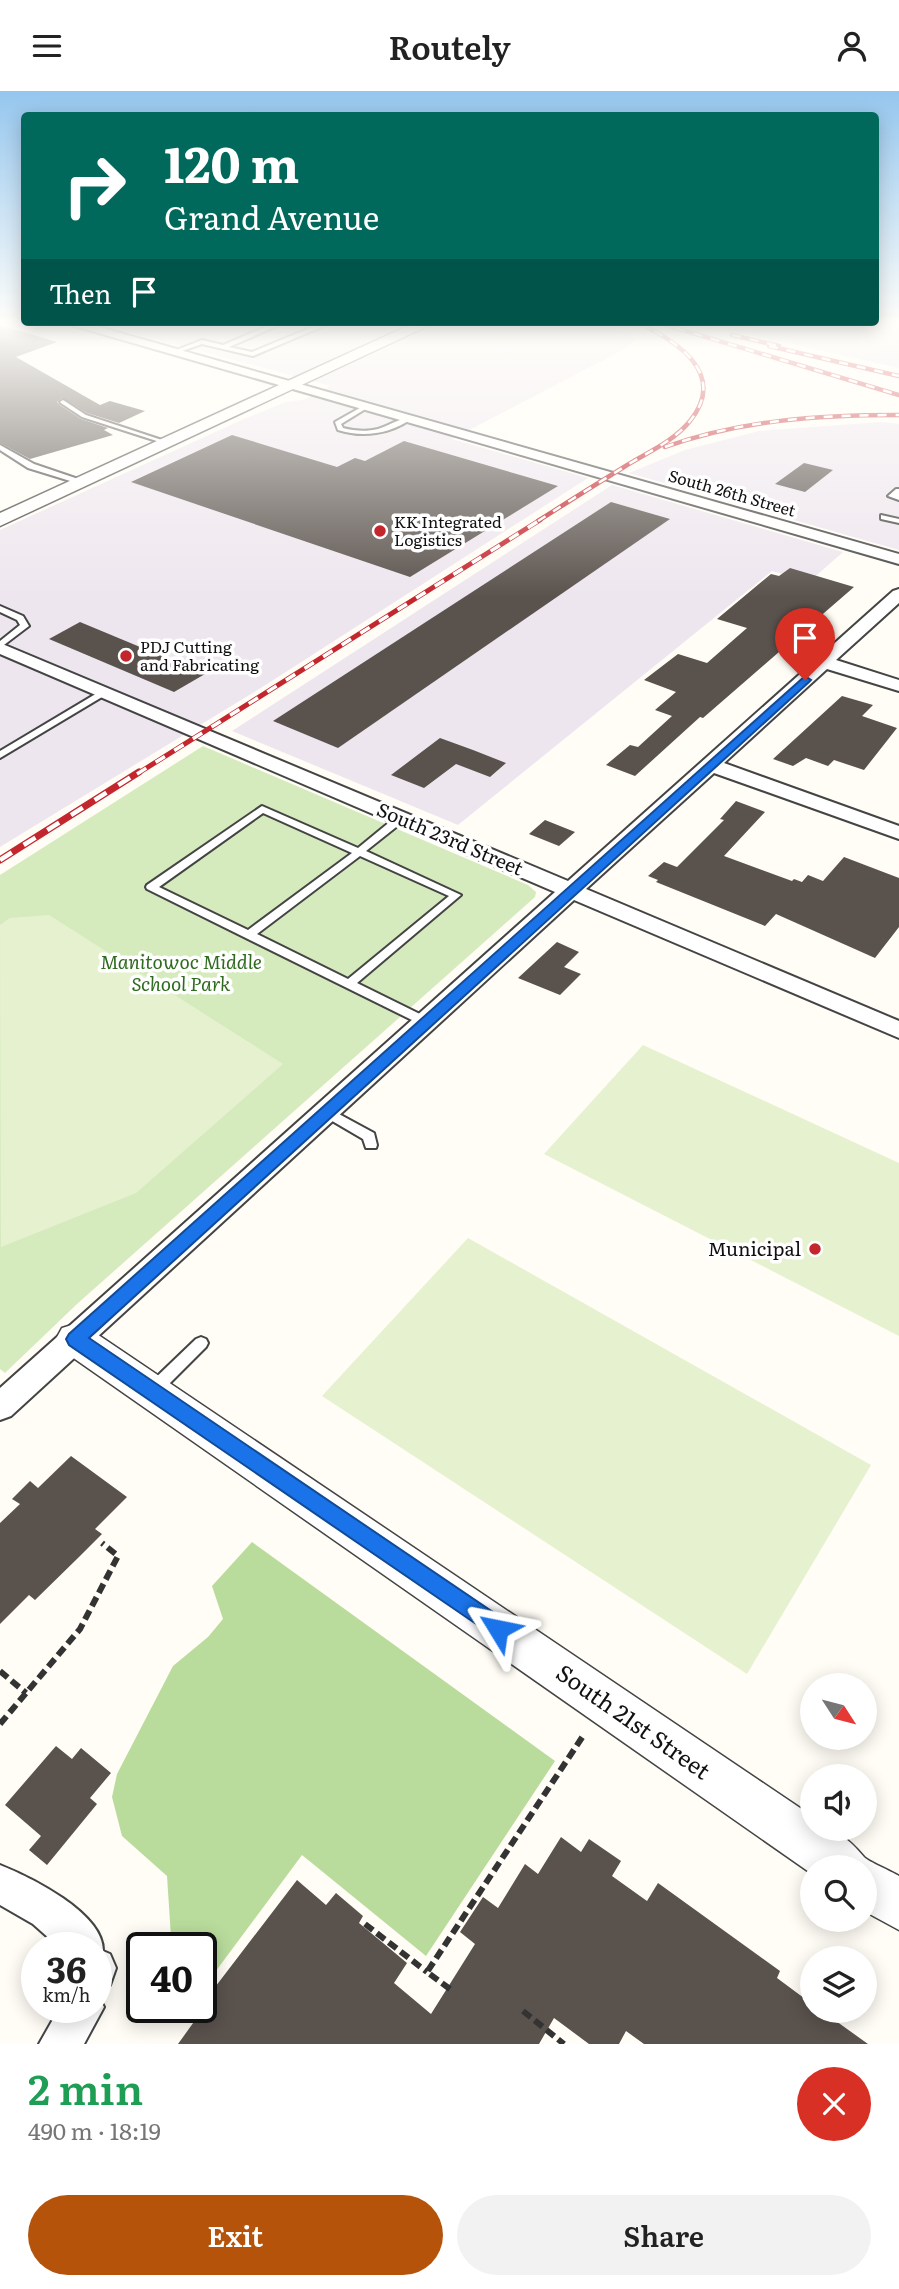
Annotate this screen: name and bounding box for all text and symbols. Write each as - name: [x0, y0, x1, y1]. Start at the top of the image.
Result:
- text: Routely: [388, 22, 511, 70]
- icon: menu: [28, 27, 66, 65]
- icon: person: [833, 27, 871, 65]
- text: 120 m: [164, 125, 299, 198]
- icon: right: [49, 140, 140, 231]
- text: Grand Avenue: [164, 192, 379, 240]
- text: Then: [49, 273, 111, 312]
- icon: arrive: [125, 273, 163, 311]
- street label: South 26th Street: [666, 462, 799, 522]
- place label: KK Integrated Logistics: [394, 509, 502, 551]
- marker: KK Integrated Logistics: [372, 523, 388, 539]
- pin: [775, 608, 835, 680]
- icon: arrive: [786, 619, 824, 657]
- place label: PDJ Cutting and Fabricating: [140, 634, 259, 676]
- marker: PDJ Cutting and Fabricating: [118, 648, 134, 664]
- street label: South 23rd Street: [373, 795, 528, 882]
- park label: Manitowoc Middle School Park: [100, 947, 262, 997]
- place label: Municipal: [708, 1234, 801, 1262]
- marker: Municipal: [807, 1241, 823, 1257]
- position arrow: [461, 1592, 535, 1666]
- street label: South 21st Street: [550, 1655, 719, 1787]
- north arrow: [800, 1673, 877, 1750]
- map controls: [800, 1673, 877, 2023]
- button: sound: [800, 1764, 877, 1841]
- button: search: [800, 1855, 877, 1932]
- speed limit sign: 40: [126, 1932, 217, 2023]
- text: 36: [47, 1942, 86, 1994]
- button: layers: [800, 1946, 877, 2023]
- text: km/h: [43, 1981, 90, 2008]
- text: 2 min: [28, 2056, 143, 2118]
- button: close: [797, 2067, 871, 2141]
- text: 490 m · 18:19: [28, 2113, 161, 2147]
- button: Exit: [28, 2195, 443, 2275]
- button: Share: [457, 2195, 871, 2275]

